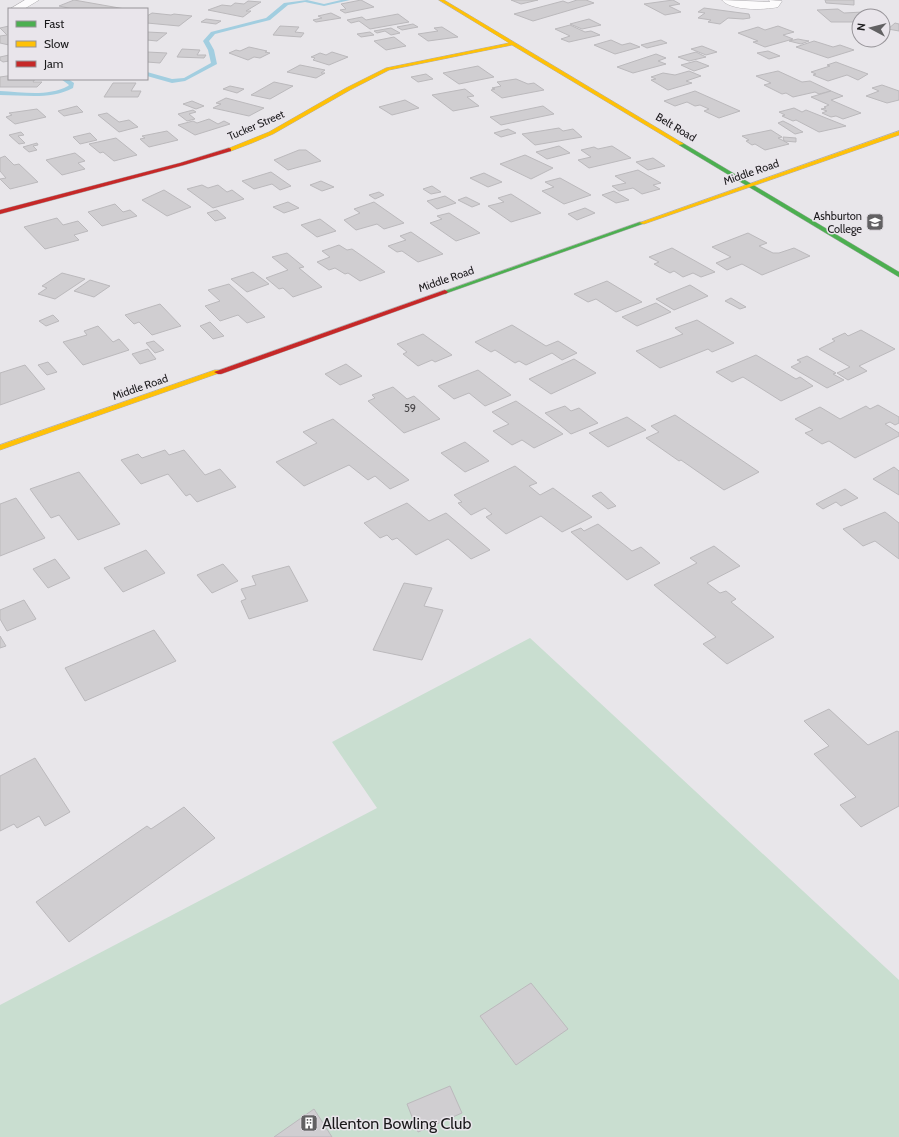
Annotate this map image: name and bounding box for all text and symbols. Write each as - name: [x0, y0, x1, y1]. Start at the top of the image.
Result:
- legend: [8, 8, 148, 80]
- north arrow: [851, 8, 891, 48]
- text: Fast: [44, 16, 64, 31]
- text: N: [854, 22, 868, 31]
- text: Slow: [44, 36, 69, 51]
- text: Jam: [43, 56, 63, 71]
- street label: Tucker Street: [226, 107, 287, 143]
- street label: Belt Road: [653, 109, 699, 145]
- street label: Middle Road: [721, 156, 781, 188]
- place label: Ashburton College: [814, 209, 862, 236]
- school or university icon: Ashburton College: [865, 212, 885, 232]
- street label: Middle Road: [416, 263, 476, 295]
- street label: Middle Road: [110, 371, 170, 403]
- house number: 59: [404, 401, 416, 415]
- building icon: Allenton Bowling Club: [299, 1113, 319, 1133]
- place label: Allenton Bowling Club: [322, 1114, 471, 1133]

